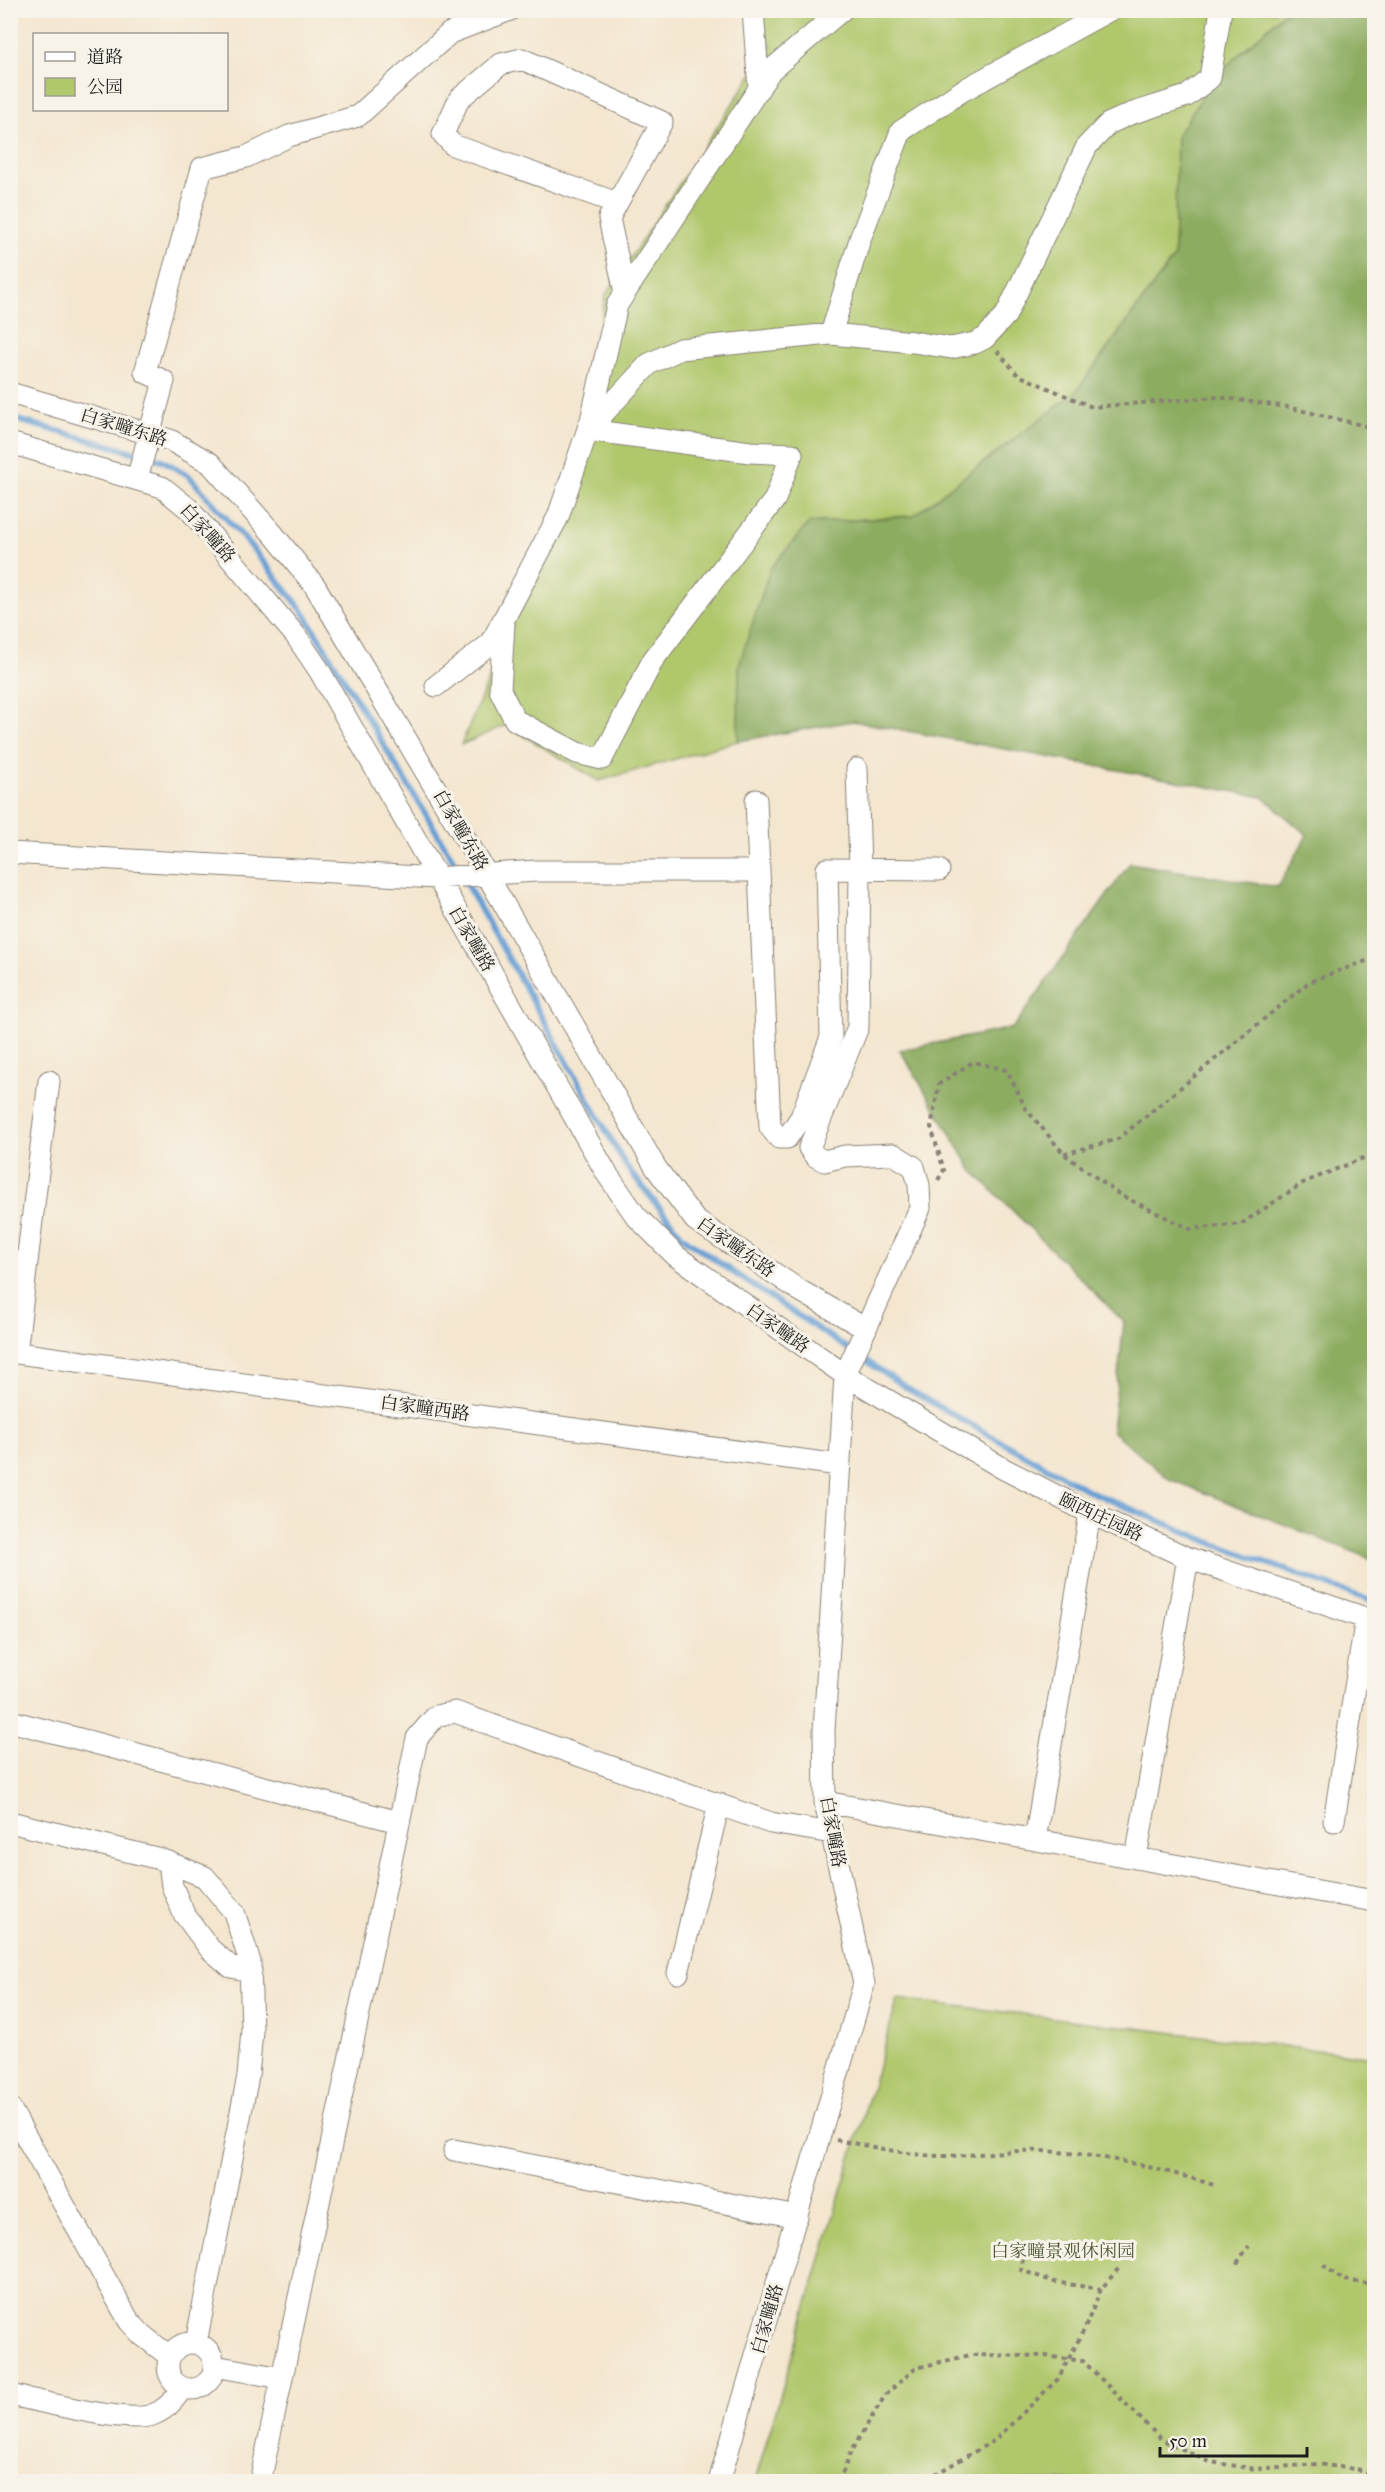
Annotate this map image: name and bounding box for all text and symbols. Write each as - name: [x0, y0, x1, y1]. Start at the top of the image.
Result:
- legend: [33, 33, 228, 111]
- text: 道路: [87, 46, 123, 68]
- text: 公园: [87, 76, 123, 98]
- street label: 白家疃东路: [78, 403, 170, 451]
- street label: 白家疃路: [176, 499, 240, 567]
- street label: 白家疃东路: [429, 786, 493, 874]
- street label: 白家疃路: [444, 902, 500, 976]
- street label: 白家疃东路: [693, 1212, 779, 1282]
- street label: 白家疃路: [742, 1298, 814, 1358]
- street label: 白家疃西路: [379, 1391, 471, 1425]
- street label: 颐西庄园路: [1056, 1488, 1146, 1546]
- street label: 白家疃路: [816, 1795, 850, 1869]
- park label: 白家疃景观休闲园: [991, 2240, 1135, 2262]
- street label: 白家疃路: [747, 2281, 787, 2357]
- scale bar: [1160, 2420, 1307, 2458]
- text: 50 m: [1169, 2430, 1207, 2452]

